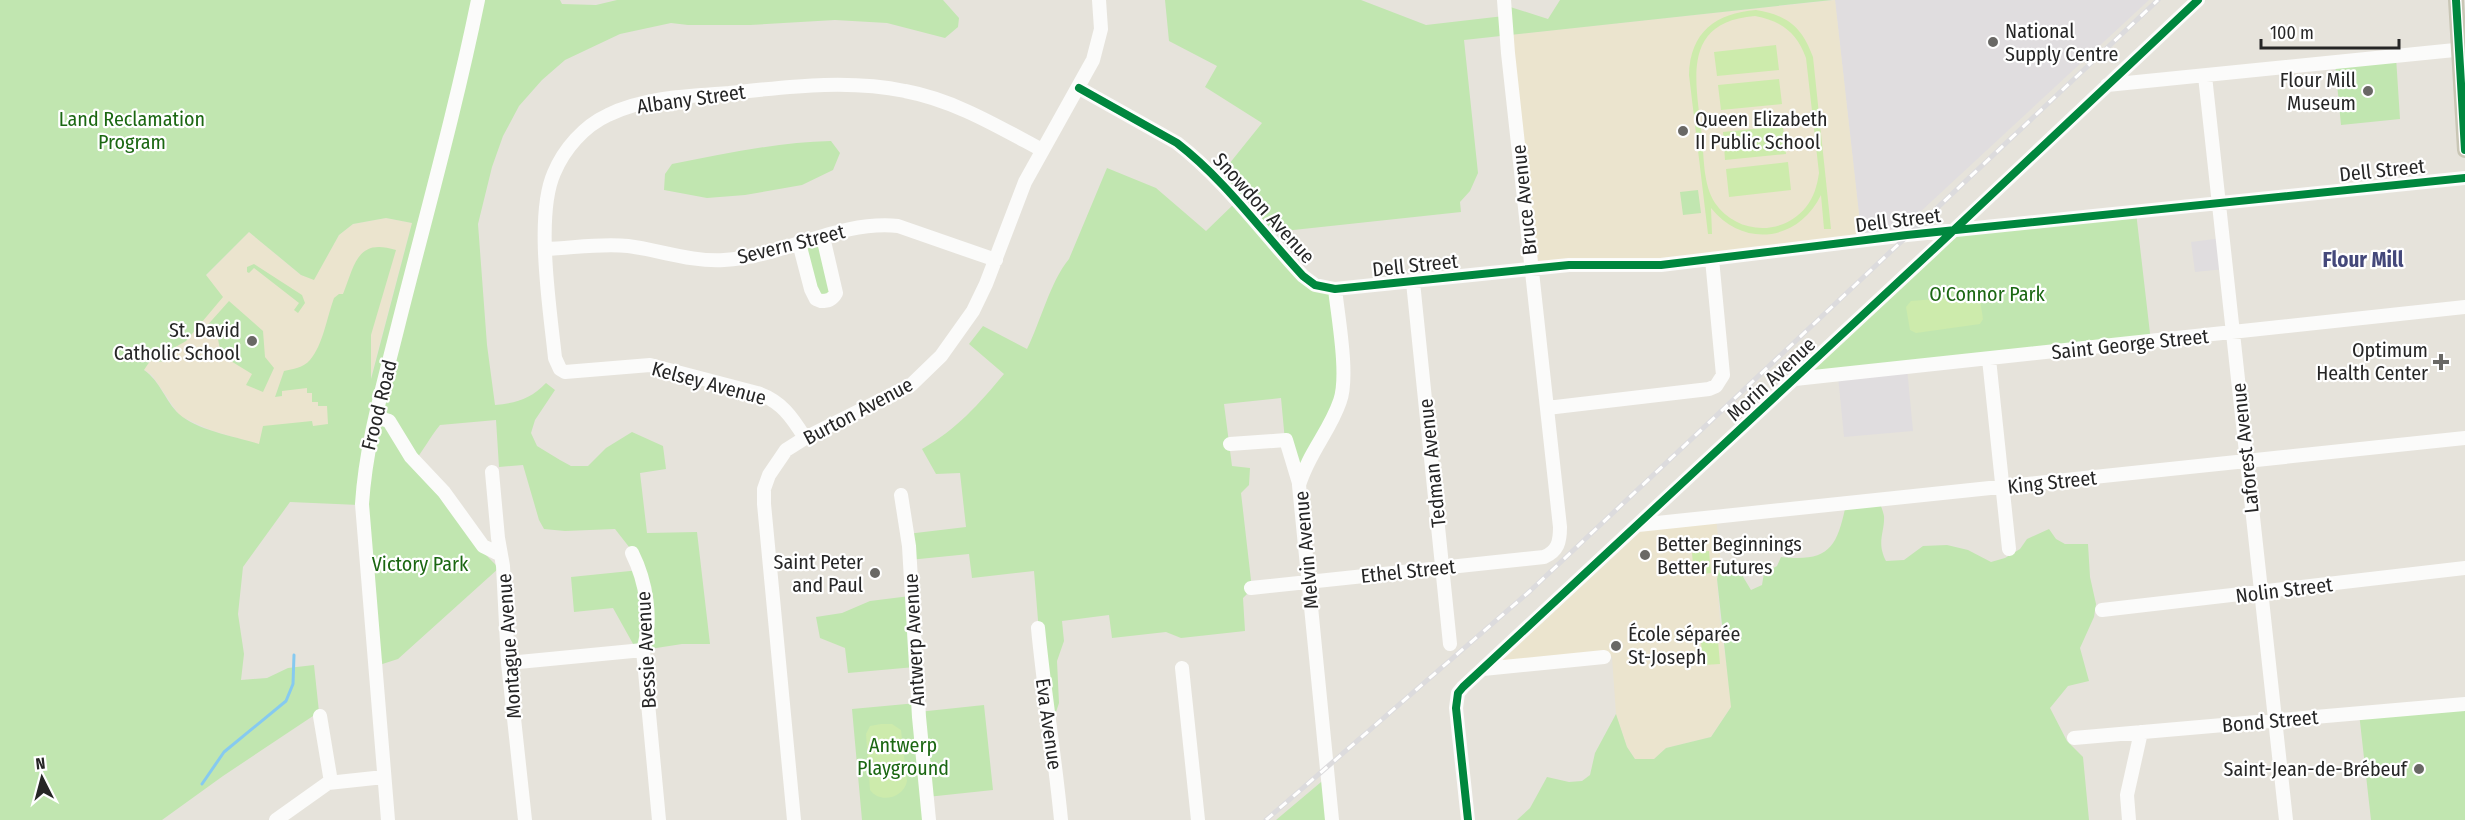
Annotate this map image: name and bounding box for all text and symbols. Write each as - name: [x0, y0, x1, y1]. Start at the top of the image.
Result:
- scale bar: [2261, 12, 2399, 50]
- place label: National Supply Centre: [2005, 19, 2118, 66]
- text: 100 m: [2270, 22, 2314, 44]
- marker: National Supply Centre: [1986, 35, 2000, 49]
- place label: Flour Mill Museum: [2280, 68, 2356, 115]
- street label: Albany Street: [635, 79, 747, 118]
- marker: Flour Mill Museum: [2361, 84, 2375, 98]
- park label: Land Reclamation Program: [59, 107, 205, 154]
- place label: Queen Elizabeth II Public School: [1695, 107, 1828, 154]
- marker: Queen Elizabeth II Public School: [1676, 124, 1690, 138]
- street label: Bruce Avenue: [1506, 143, 1542, 257]
- street label: Snowdon Avenue: [1208, 148, 1320, 268]
- street label: Dell Street: [2338, 154, 2426, 186]
- street label: Dell Street: [1854, 203, 1943, 237]
- street label: Severn Street: [735, 219, 848, 269]
- district label: Flour Mill: [2323, 247, 2404, 273]
- street label: Dell Street: [1371, 249, 1459, 281]
- park label: O'Connor Park: [1929, 282, 2046, 306]
- place label: St. David Catholic School: [114, 318, 240, 365]
- street label: Saint George Street: [2050, 324, 2210, 364]
- street label: Morin Avenue: [1722, 332, 1820, 426]
- marker: St. David Catholic School: [245, 334, 259, 348]
- place label: Optimum Health Center: [2316, 338, 2428, 385]
- marker: Optimum Health Center: [2432, 353, 2450, 371]
- street label: Kelsey Avenue: [649, 356, 769, 410]
- street label: Frood Road: [356, 357, 402, 453]
- street label: Burton Avenue: [799, 372, 917, 450]
- street label: Laforest Avenue: [2226, 382, 2264, 514]
- street label: Tedman Avenue: [1413, 397, 1451, 529]
- street label: King Street: [2006, 465, 2098, 499]
- street label: Melvin Avenue: [1289, 490, 1323, 610]
- place label: Better Beginnings Better Futures: [1657, 532, 1802, 579]
- marker: Better Beginnings Better Futures: [1638, 548, 1652, 562]
- place label: Saint Peter and Paul: [774, 550, 863, 597]
- park label: Victory Park: [372, 552, 469, 576]
- street label: Ethel Street: [1359, 554, 1457, 588]
- marker: Saint Peter and Paul: [868, 566, 882, 580]
- street label: Nolin Street: [2234, 572, 2334, 608]
- street label: Montague Avenue: [492, 573, 526, 719]
- street label: Antwerp Avenue: [899, 573, 929, 707]
- street label: Bessie Avenue: [631, 591, 661, 709]
- place label: École séparée St-Joseph: [1628, 622, 1740, 669]
- marker: École séparée St-Joseph: [1609, 639, 1623, 653]
- street label: Eva Avenue: [1031, 677, 1067, 771]
- street label: Bond Street: [2221, 705, 2320, 737]
- park label: Antwerp Playground: [857, 733, 949, 780]
- north arrow: [12, 748, 72, 808]
- text: N: [35, 754, 46, 774]
- place label: Saint-Jean-de-Brébeuf: [2224, 757, 2409, 781]
- marker: Saint-Jean-de-Brébeuf: [2412, 762, 2426, 776]

